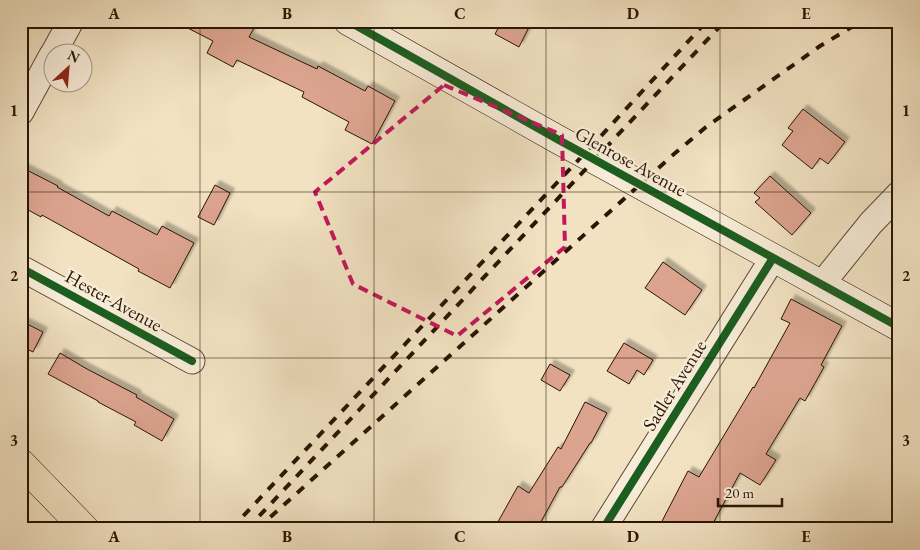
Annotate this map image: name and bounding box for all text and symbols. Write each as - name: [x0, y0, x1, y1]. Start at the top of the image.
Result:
- text: A: [107, 3, 120, 24]
- text: B: [282, 3, 292, 24]
- text: C: [454, 3, 466, 24]
- text: D: [627, 3, 639, 24]
- text: E: [801, 3, 811, 24]
- north arrow: [42, 42, 92, 92]
- text: N: [65, 46, 83, 67]
- text: 1: [10, 100, 18, 121]
- text: 1: [902, 100, 910, 121]
- street label: Glenrose Avenue: [571, 121, 691, 202]
- street label: Hester Avenue: [61, 264, 167, 337]
- text: 2: [10, 265, 19, 286]
- text: 2: [902, 265, 911, 286]
- street label: Sadler Avenue: [637, 335, 712, 435]
- text: 3: [10, 430, 18, 451]
- text: 3: [902, 430, 910, 451]
- scale bar: [718, 475, 781, 507]
- text: 20 m: [725, 483, 754, 502]
- text: A: [107, 526, 120, 547]
- text: B: [282, 526, 292, 547]
- text: C: [454, 526, 466, 547]
- text: D: [627, 526, 639, 547]
- text: E: [801, 526, 811, 547]

